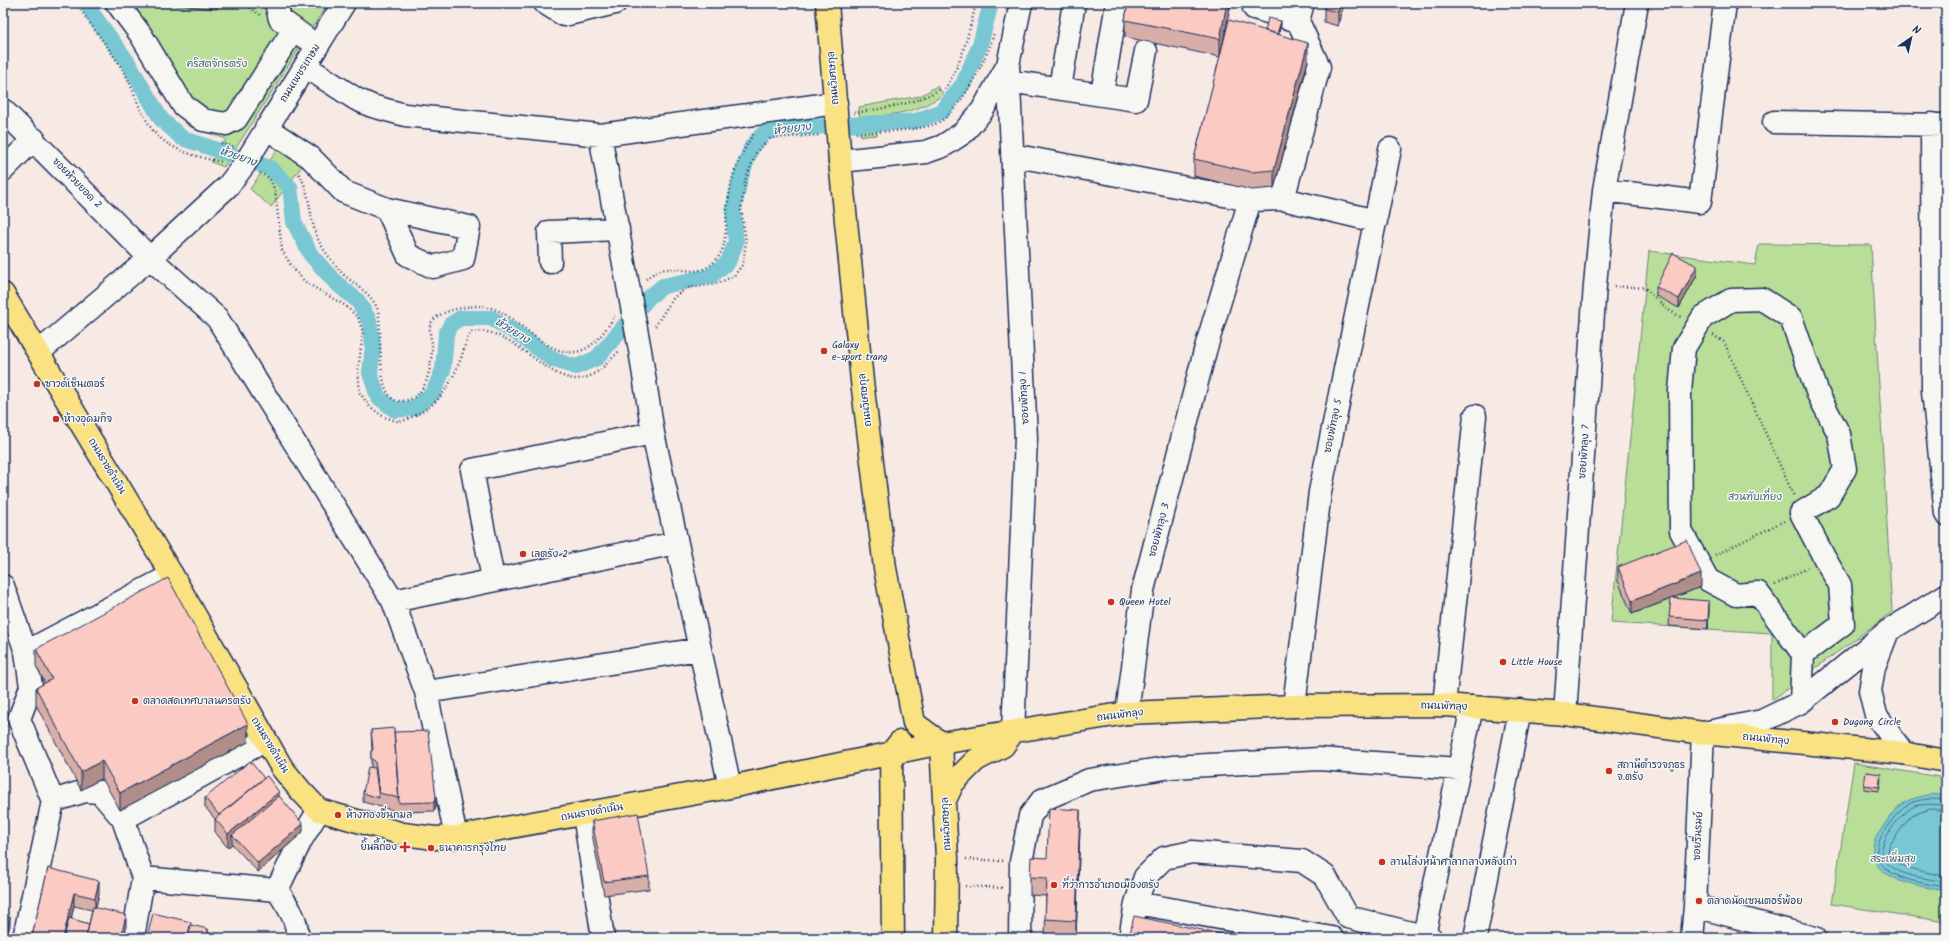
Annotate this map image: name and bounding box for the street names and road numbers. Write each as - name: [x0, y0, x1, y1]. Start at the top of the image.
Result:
- street label: ถนนเพชรเกษม: [276, 40, 325, 105]
- street label: ถนนวิเศษกุล: [823, 51, 843, 105]
- street label: ซอยห้วยยอด 2: [48, 154, 106, 212]
- street label: ซอยพัทลุง 1: [1015, 371, 1033, 425]
- street label: ถนนวิเศษกุล: [854, 372, 876, 428]
- street label: ซอยพัทลุง 5: [1319, 397, 1347, 455]
- street label: ซอยพัทลุง 7: [1574, 424, 1594, 480]
- street label: ถนนราชดำเนิน: [84, 435, 130, 497]
- street label: ซอยพัทลุง 3: [1144, 501, 1174, 559]
- street label: ถนนพัทลุง: [1420, 697, 1468, 715]
- street label: ถนนพัทลุง: [1096, 704, 1145, 726]
- street label: ถนนราชดำเนิน: [247, 714, 293, 776]
- street label: ถนนพัทลุง: [1742, 729, 1790, 749]
- street label: ถนนวิเศษกุล: [937, 797, 955, 851]
- street label: ถนนราชดำเนิน: [560, 799, 625, 825]
- street label: ซอยรื่นรมย์: [1687, 811, 1707, 861]

